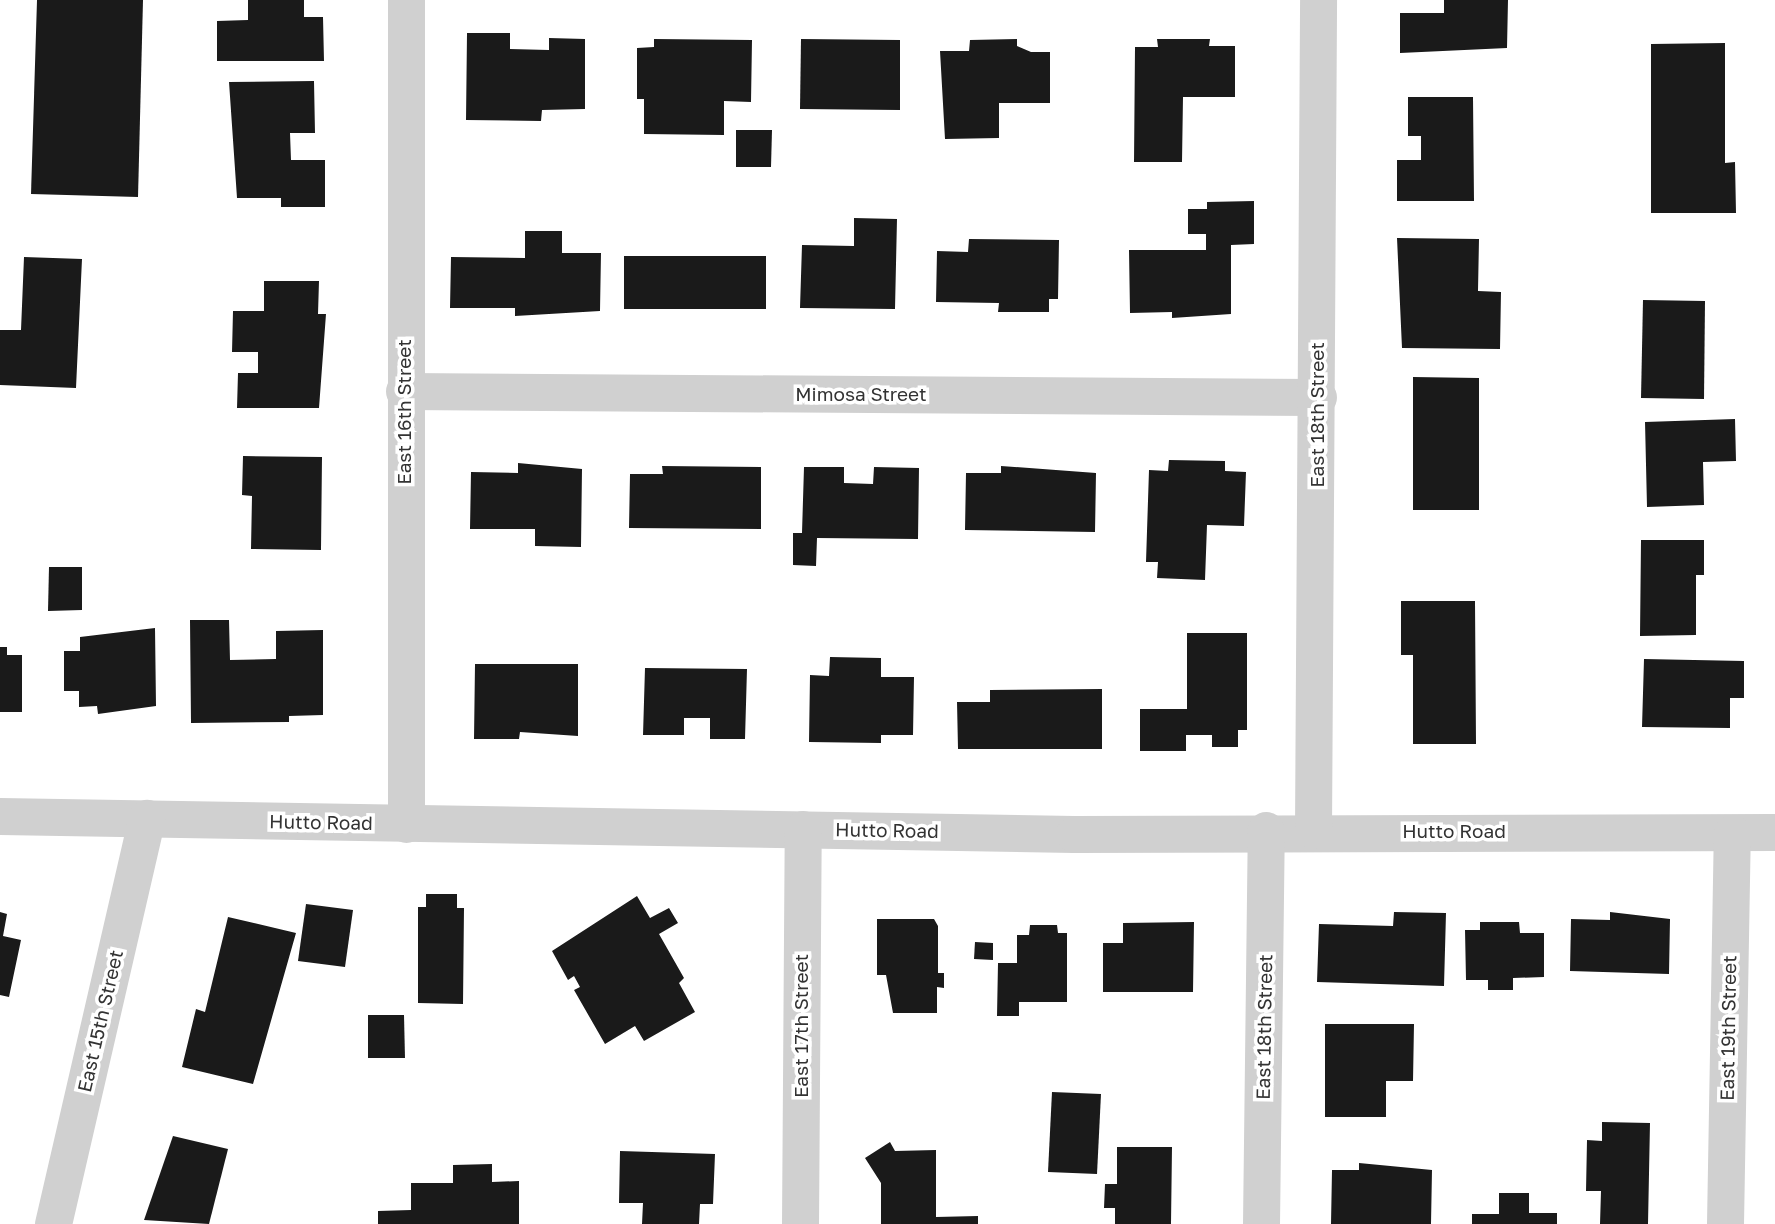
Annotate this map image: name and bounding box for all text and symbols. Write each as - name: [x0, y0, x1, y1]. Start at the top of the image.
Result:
- street label: East 16th Street: [393, 339, 415, 485]
- street label: East 18th Street: [1306, 342, 1328, 488]
- street label: Mimosa Street: [795, 383, 927, 405]
- street label: Hutto Road: [269, 810, 373, 834]
- street label: Hutto Road: [835, 818, 939, 842]
- street label: Hutto Road: [1402, 820, 1506, 842]
- street label: East 15th Street: [73, 948, 127, 1094]
- street label: East 17th Street: [790, 954, 812, 1098]
- street label: East 18th Street: [1251, 954, 1277, 1100]
- street label: East 19th Street: [1715, 955, 1741, 1101]

